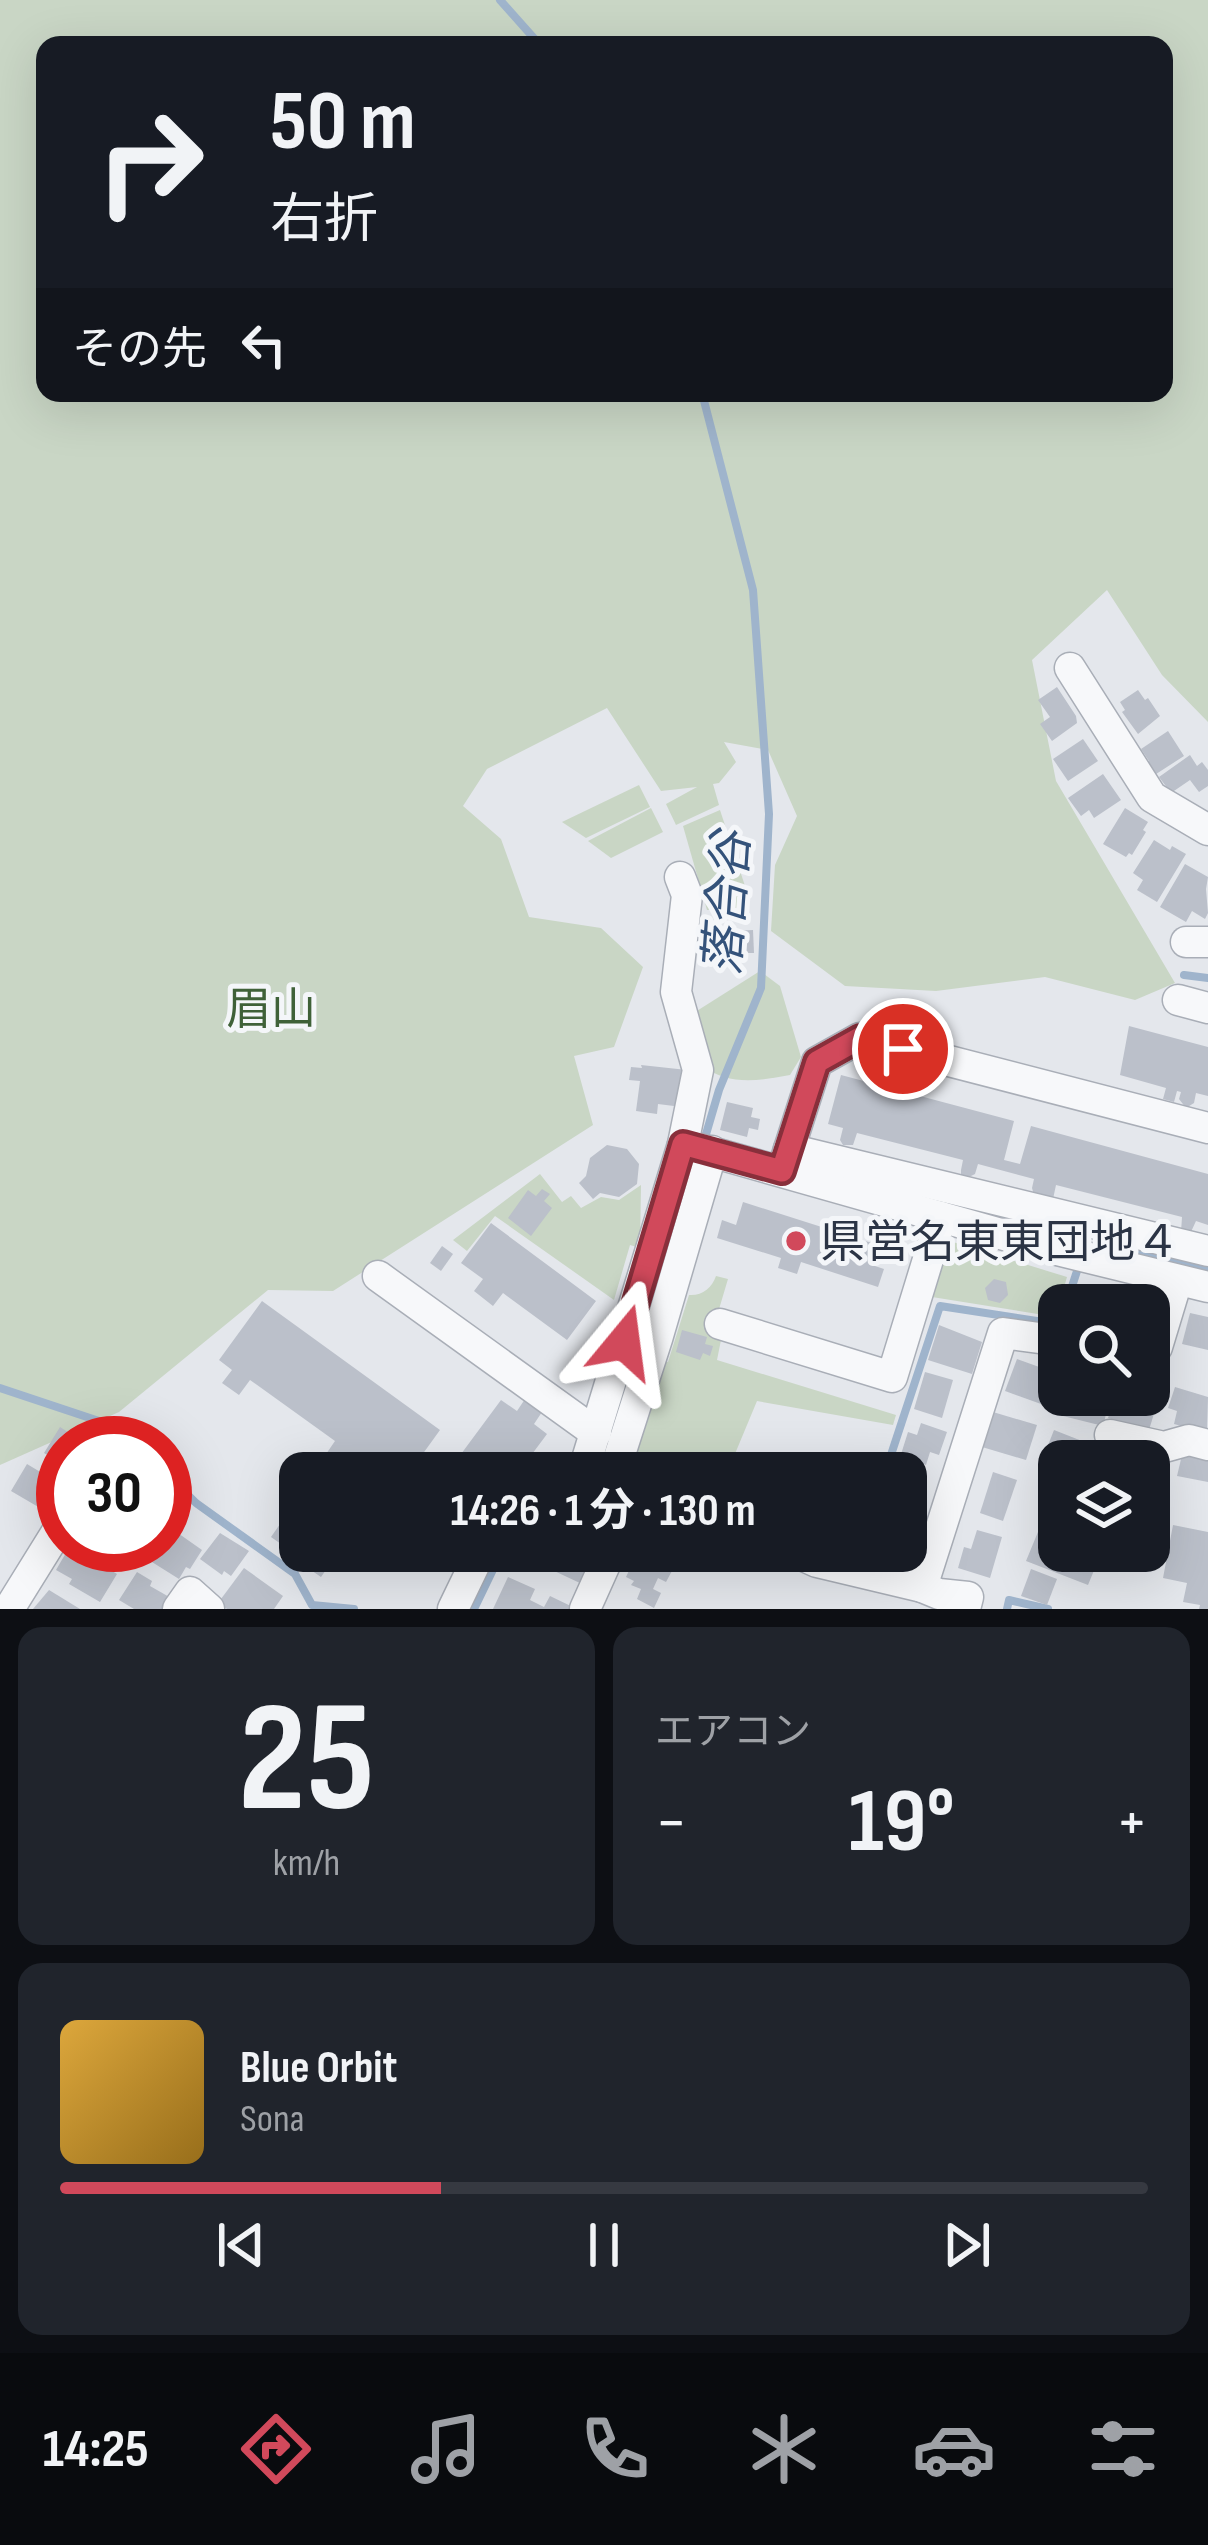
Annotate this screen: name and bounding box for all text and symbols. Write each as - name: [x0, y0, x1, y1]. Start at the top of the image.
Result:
- text: 50 m: [270, 72, 416, 173]
- icon: right: [72, 84, 228, 240]
- text: 右折: [270, 188, 378, 253]
- icon: left: [231, 312, 297, 378]
- text: その先: [72, 323, 207, 378]
- water label: 落合谷: [695, 825, 762, 977]
- park label: 眉山: [226, 983, 316, 1038]
- pin: [852, 998, 954, 1100]
- icon: arrive: [870, 1016, 936, 1082]
- place label: 県営名東東団地４: [820, 1216, 1180, 1271]
- marker: 県営名東東団地４: [783, 1228, 809, 1254]
- position arrow: [561, 1279, 687, 1405]
- map controls: [1038, 1284, 1170, 1572]
- button: search: [1038, 1284, 1170, 1416]
- speed limit sign: 30: [36, 1416, 192, 1572]
- button: layers: [1038, 1440, 1170, 1572]
- text: 14:26 · 1 分 · 130 m: [450, 1484, 756, 1539]
- text: 25: [238, 1668, 375, 1855]
- text: エアコン: [655, 1709, 811, 1756]
- text: 19°: [848, 1769, 955, 1877]
- text: −: [655, 1784, 687, 1863]
- text: +: [1116, 1784, 1148, 1863]
- text: km/h: [273, 1840, 340, 1887]
- text: Blue Orbit: [240, 2041, 397, 2096]
- text: Sona: [240, 2096, 305, 2143]
- icon: previous: [208, 2212, 274, 2278]
- icon: pause: [571, 2212, 637, 2278]
- icon: next: [934, 2212, 1000, 2278]
- icon: directions: [234, 2407, 318, 2491]
- icon: music: [404, 2407, 488, 2491]
- icon: phone: [573, 2407, 657, 2491]
- icon: climate: [742, 2407, 826, 2491]
- icon: car: [912, 2407, 996, 2491]
- icon: filters: [1081, 2407, 1165, 2491]
- text: 14:25: [43, 2417, 149, 2482]

